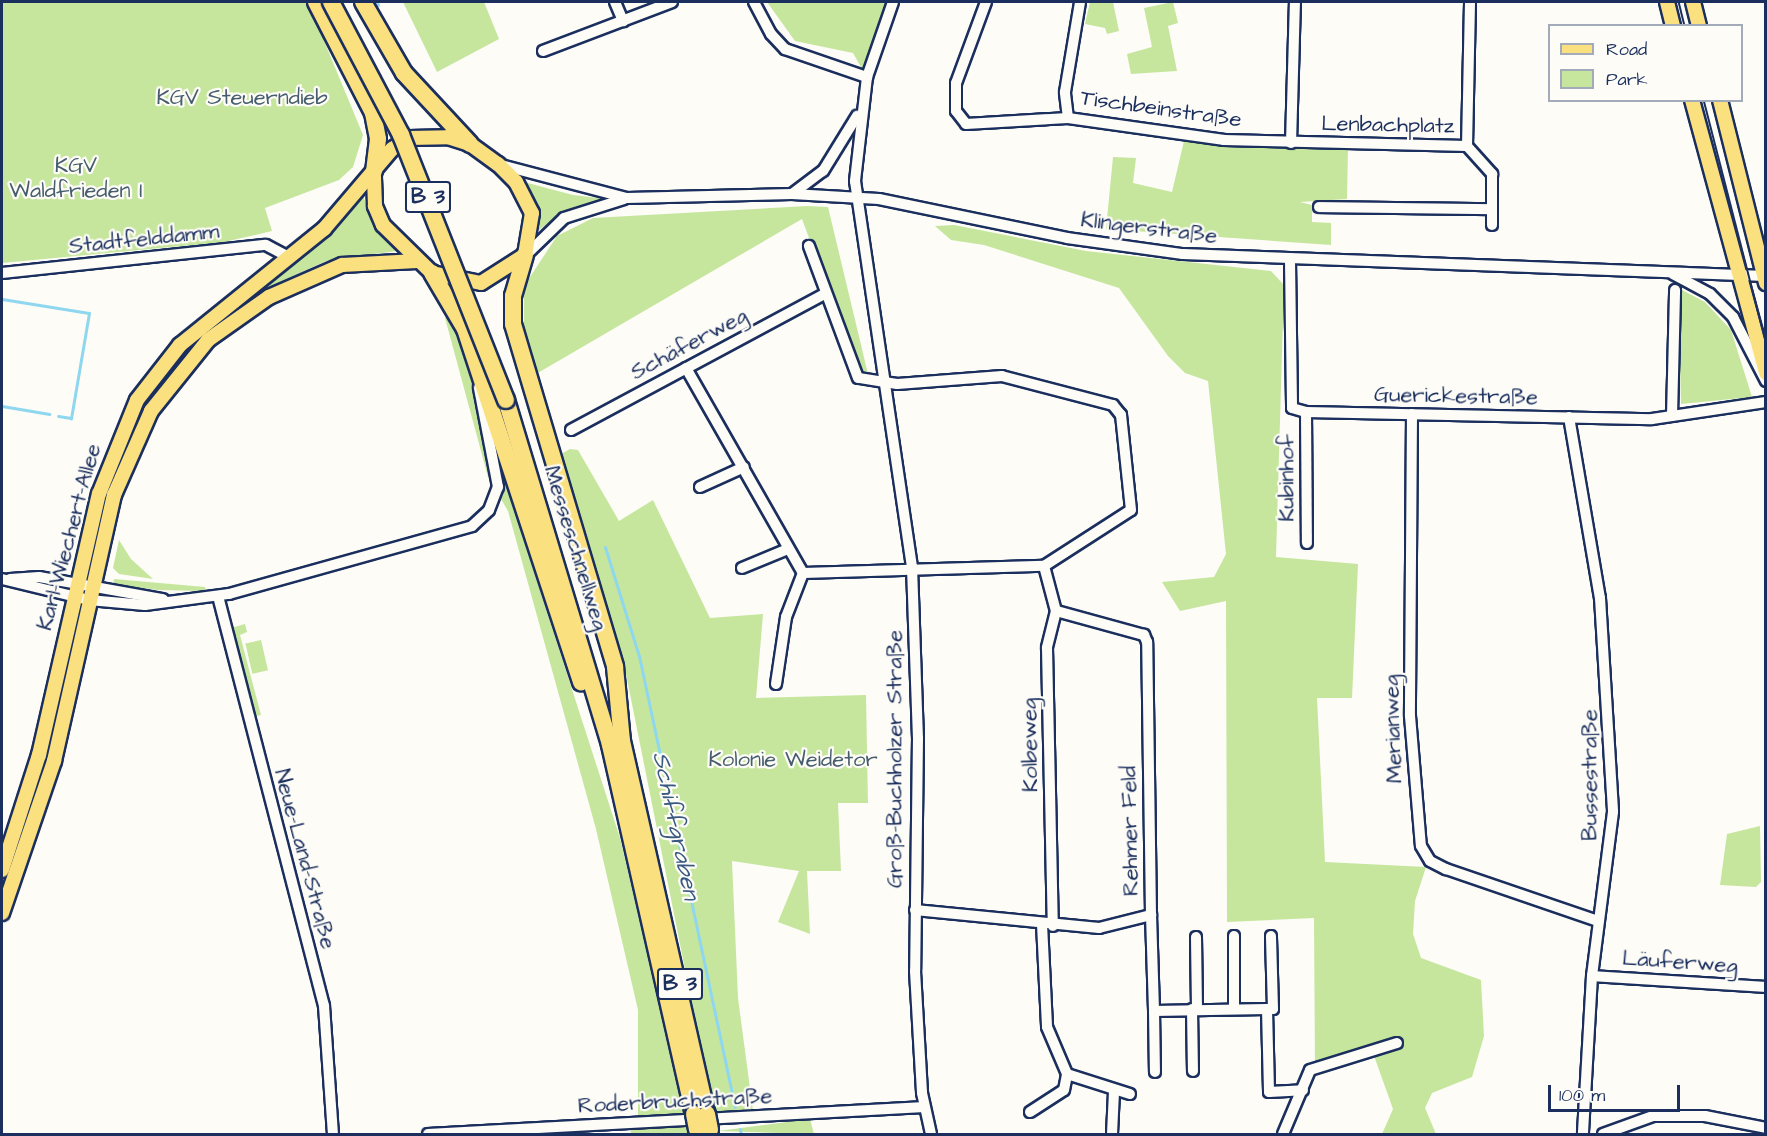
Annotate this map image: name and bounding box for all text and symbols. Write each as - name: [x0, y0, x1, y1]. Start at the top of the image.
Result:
- legend: [1548, 24, 1743, 102]
- text: Road: [1606, 37, 1647, 62]
- text: Park: [1606, 67, 1648, 92]
- park label: KGV Steuerndieb: [156, 85, 328, 111]
- street label: Tischbeinstraße: [1079, 85, 1243, 133]
- street label: Lenbachplatz: [1321, 111, 1455, 139]
- park label: KGV Waldfrieden I: [9, 152, 143, 204]
- road number: B 3: [404, 179, 452, 215]
- street label: Klingerstraße: [1079, 207, 1219, 249]
- street label: Stadtfelddamm: [68, 218, 220, 260]
- street label: Schäferweg: [626, 302, 752, 386]
- street label: Guerickestraße: [1374, 381, 1538, 411]
- street label: Kubinhof: [1274, 434, 1300, 522]
- street label: Karl-Wiechert-Allee: [31, 441, 107, 633]
- street label: Messeschnellweg: [538, 462, 614, 634]
- street label: Groß-Buchholzer Straße: [882, 630, 908, 888]
- street label: Merianweg: [1378, 674, 1408, 784]
- street label: Kolbeweg: [1016, 698, 1044, 792]
- street label: Bussestraße: [1577, 709, 1603, 841]
- park label: Kolonie Weidetor: [708, 747, 878, 773]
- water label: Schiffgraben: [645, 749, 705, 903]
- street label: Neue-Land-Straße: [268, 766, 342, 952]
- street label: Rehmer Feld: [1116, 766, 1144, 896]
- street label: Läuferweg: [1621, 945, 1739, 979]
- road number: B 3: [656, 966, 704, 1002]
- scale bar: [1551, 1073, 1683, 1111]
- street label: Roderbruchstraße: [577, 1083, 773, 1119]
- text: 100 m: [1559, 1083, 1605, 1108]

